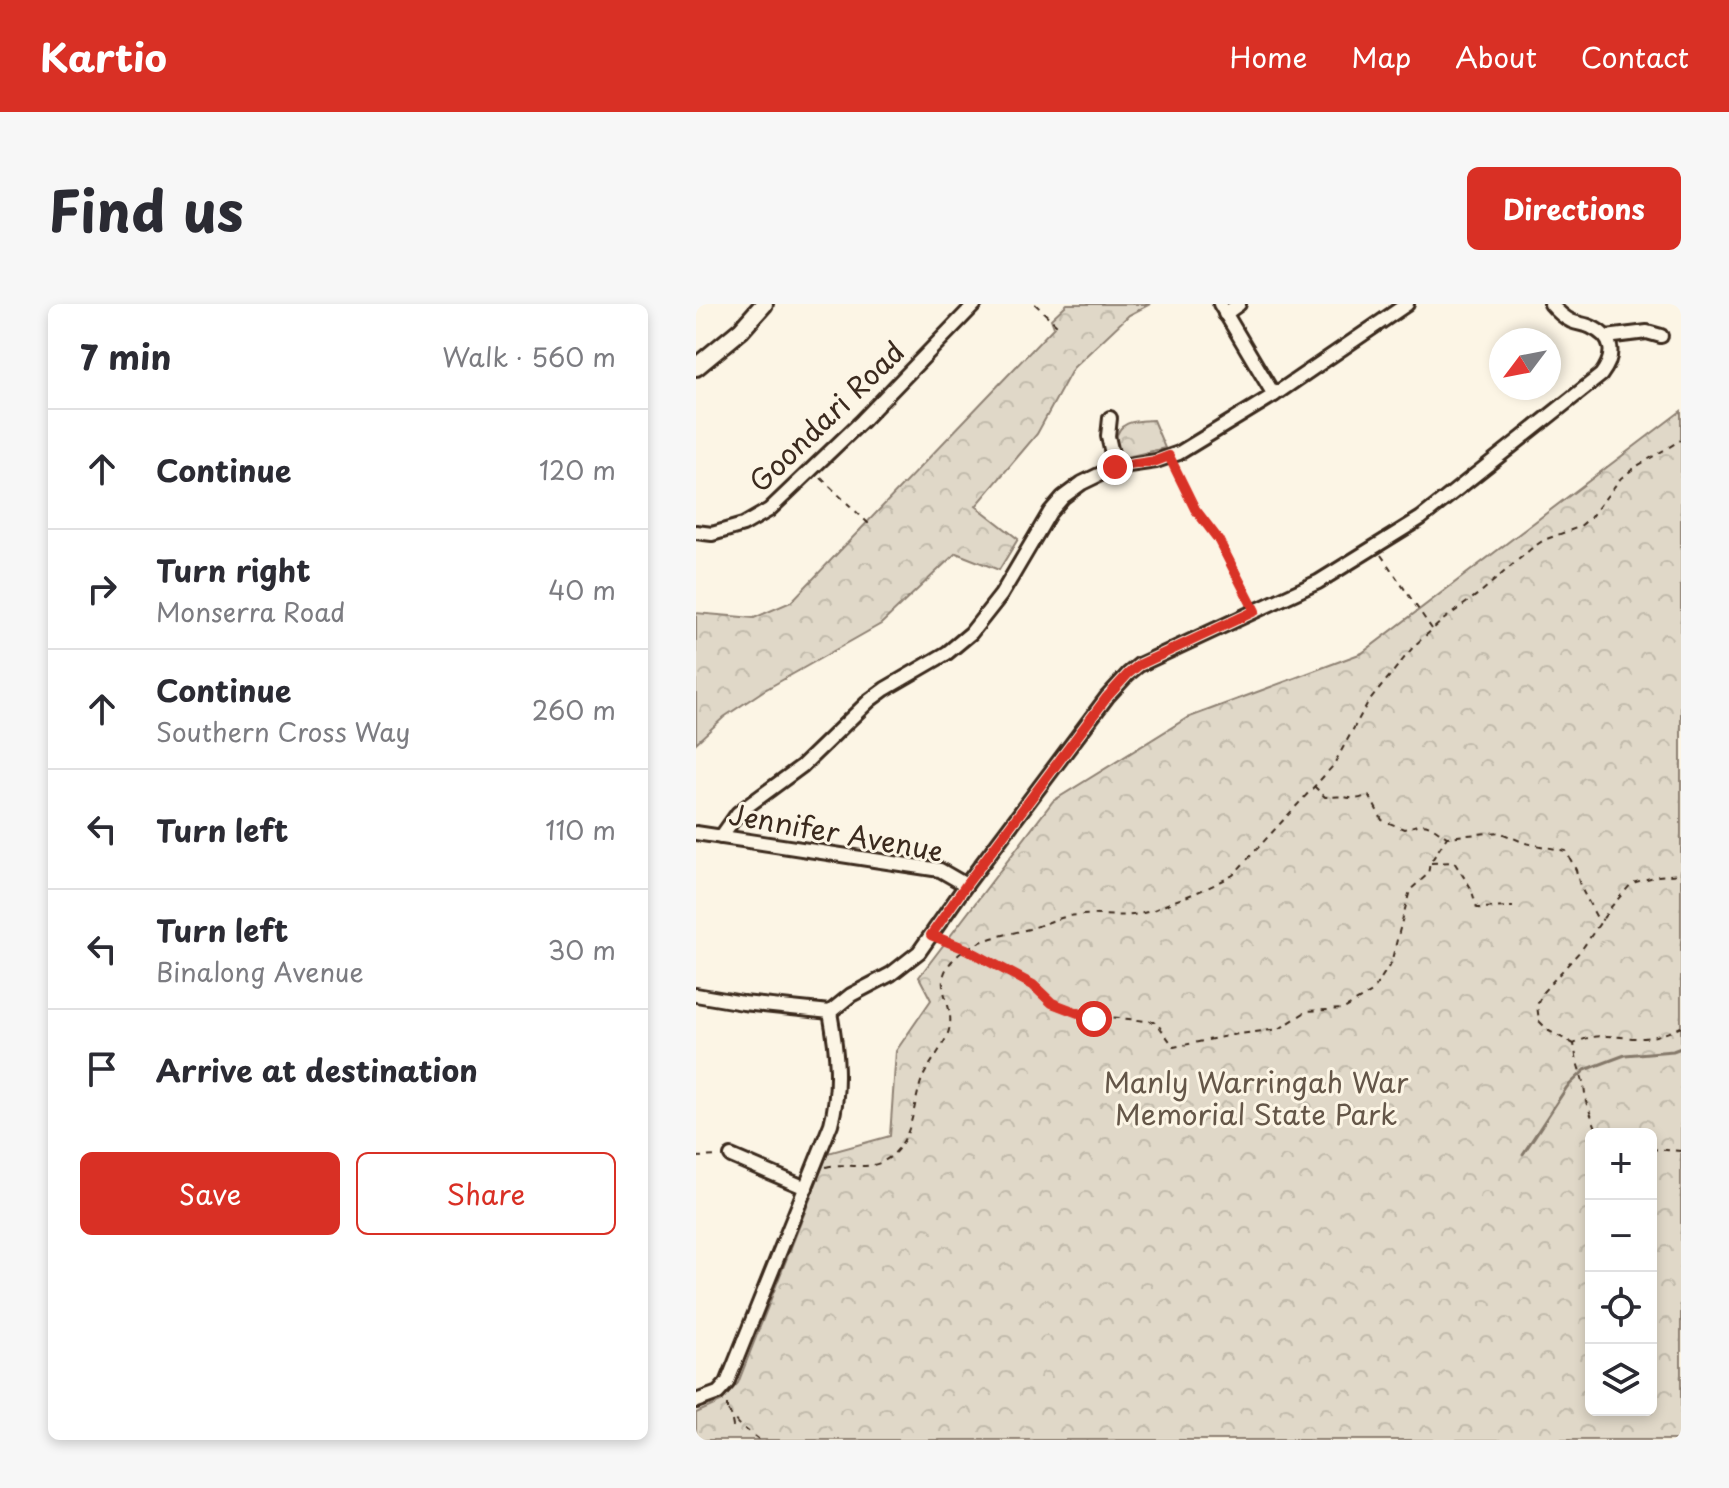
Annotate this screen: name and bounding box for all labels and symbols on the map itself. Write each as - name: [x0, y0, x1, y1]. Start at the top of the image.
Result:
- north arrow: [1489, 328, 1561, 400]
- street label: Goondari Road: [738, 330, 914, 502]
- route end: [1097, 449, 1133, 485]
- street label: Jennifer Avenue: [726, 792, 947, 872]
- route start: [1076, 1001, 1112, 1037]
- park label: Manly Warringah War Memorial State Park: [1104, 1060, 1409, 1135]

